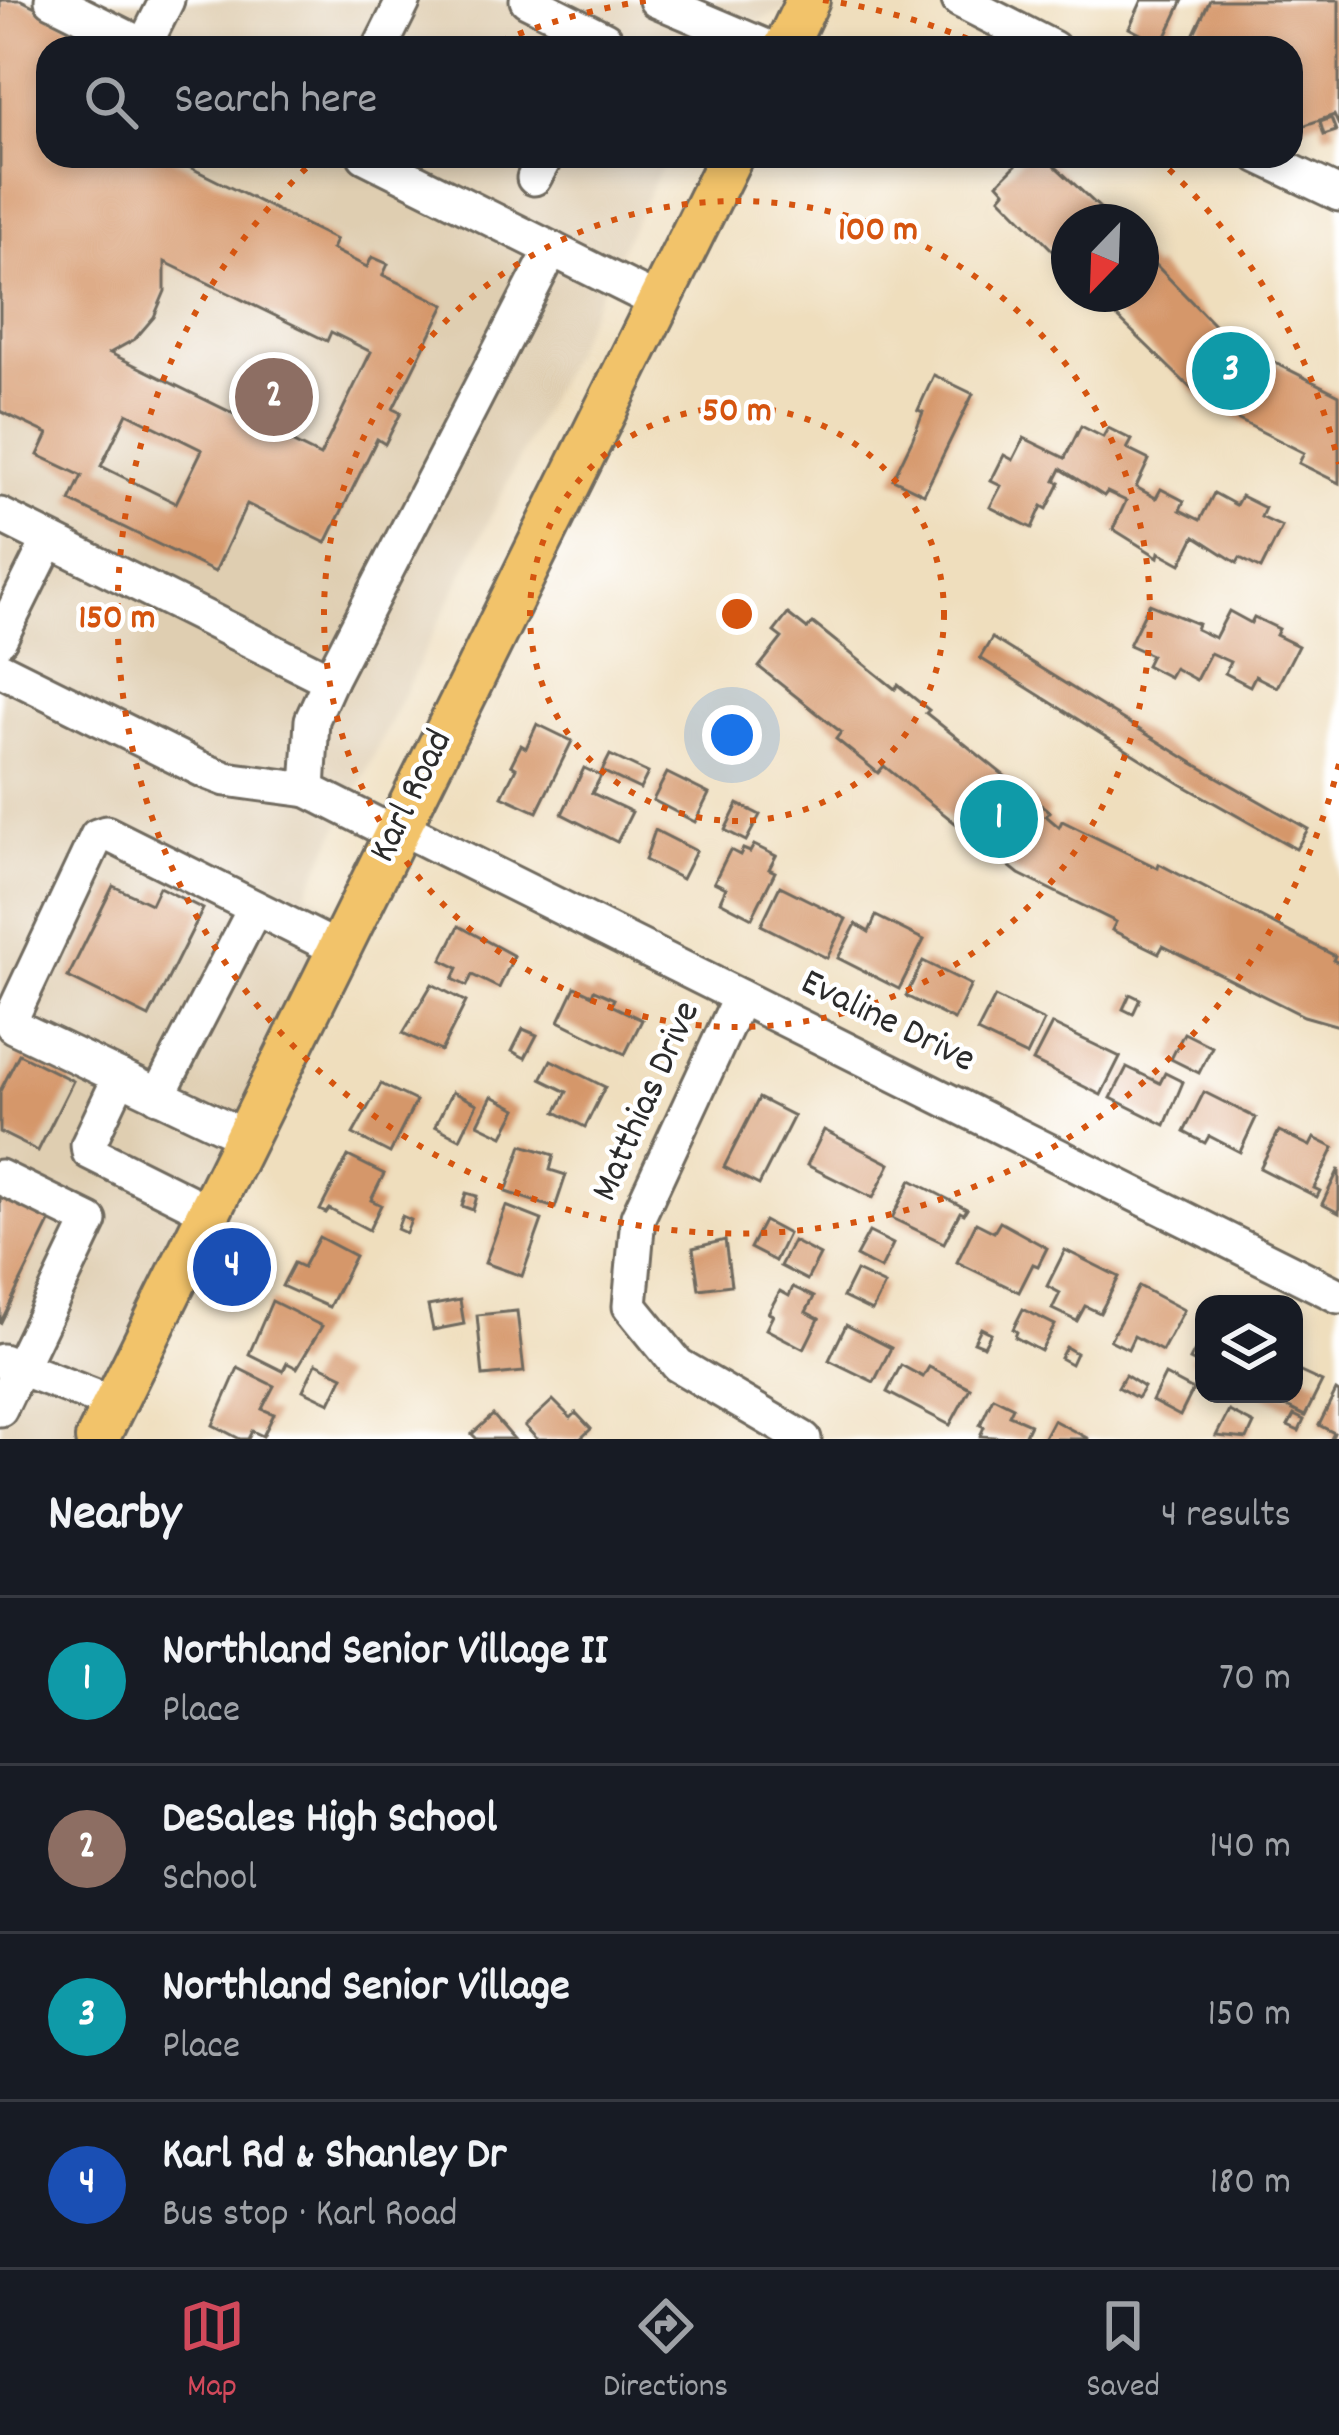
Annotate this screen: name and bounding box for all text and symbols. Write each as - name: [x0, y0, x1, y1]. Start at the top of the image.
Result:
- search box: [36, 36, 1303, 168]
- icon: search: [78, 69, 144, 135]
- text: Search here: [174, 70, 377, 134]
- north arrow: [1051, 204, 1159, 312]
- text: 100 m: [838, 206, 918, 258]
- pin: 3: [1192, 326, 1270, 416]
- pin: 2: [235, 352, 313, 442]
- text: 50 m: [702, 387, 772, 439]
- centre of rings: [716, 593, 758, 635]
- text: 150 m: [78, 594, 156, 646]
- your location: [702, 705, 762, 765]
- street label: Karl Road: [357, 721, 469, 873]
- pin: 1: [960, 774, 1038, 864]
- street label: Evaline Drive: [790, 957, 984, 1089]
- street label: Matthias Drive: [579, 993, 717, 1211]
- pin: 4: [193, 1222, 271, 1312]
- map controls: [1195, 1295, 1303, 1403]
- button: layers: [1195, 1295, 1303, 1403]
- text: Nearby: [48, 1481, 181, 1553]
- text: 4 results: [1161, 1490, 1291, 1545]
- text: Northland Senior Village II: [162, 1621, 608, 1685]
- text: 1: [83, 1653, 91, 1708]
- text: 70 m: [1219, 1653, 1291, 1708]
- text: Place: [162, 1685, 240, 1740]
- text: DeSales High School: [162, 1789, 497, 1853]
- text: 2: [78, 1821, 96, 1876]
- text: 140 m: [1209, 1821, 1291, 1876]
- text: School: [162, 1853, 257, 1908]
- text: Northland Senior Village: [162, 1957, 570, 2021]
- text: 3: [78, 1989, 96, 2044]
- text: 150 m: [1207, 1989, 1291, 2044]
- text: Place: [162, 2021, 240, 2076]
- text: Karl Rd & Shanley Dr: [162, 2125, 506, 2189]
- text: 4: [79, 2157, 95, 2212]
- text: 180 m: [1210, 2157, 1291, 2212]
- text: Bus stop · Karl Road: [162, 2189, 458, 2244]
- tab: Map: [179, 2293, 245, 2412]
- tab: Directions: [603, 2293, 728, 2412]
- tab: Saved: [1086, 2293, 1160, 2412]

